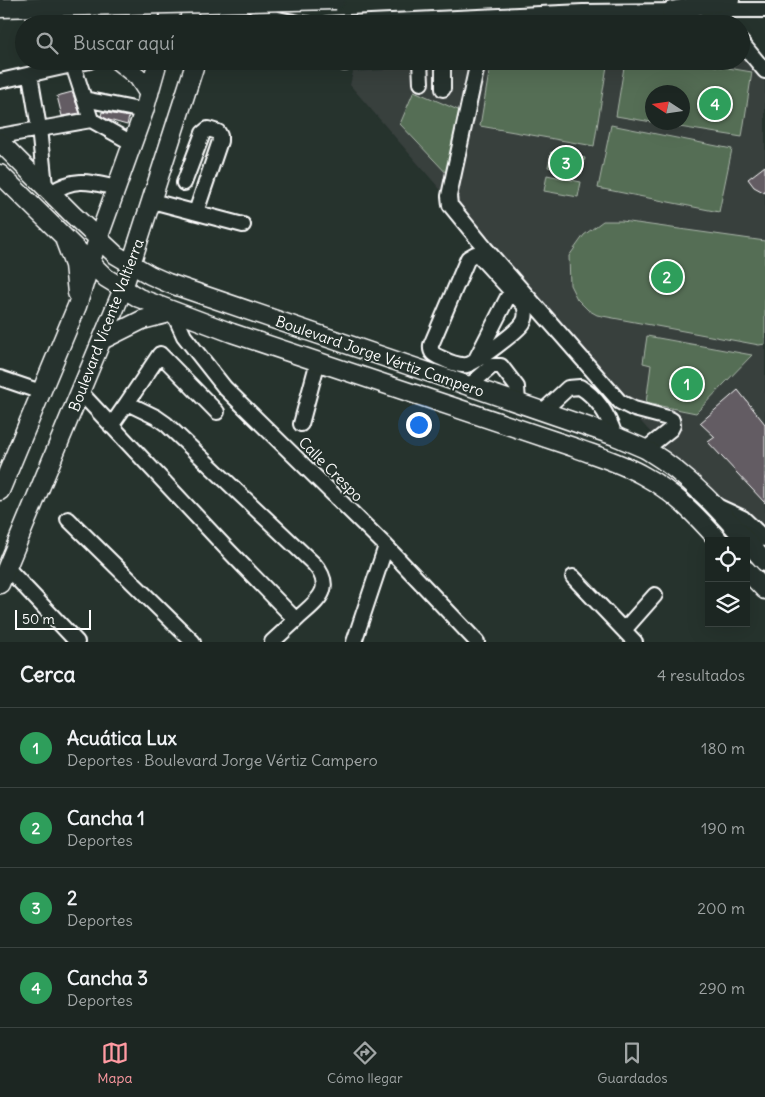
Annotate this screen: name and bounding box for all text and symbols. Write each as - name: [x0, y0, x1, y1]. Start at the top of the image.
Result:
- search box: [15, 15, 750, 70]
- icon: search: [33, 29, 61, 57]
- text: Buscar aquí: [73, 31, 174, 55]
- north arrow: [645, 85, 690, 130]
- pin: 4: [699, 85, 731, 123]
- pin: 3: [550, 144, 582, 182]
- street label: Boulevard Vicente Valtierra: [64, 235, 148, 414]
- pin: 2: [651, 258, 683, 296]
- street label: Boulevard Jorge Vértiz Campero: [273, 311, 487, 401]
- pin: 1: [671, 365, 703, 403]
- your location: [406, 412, 432, 438]
- street label: Calle Crespo: [295, 433, 367, 505]
- map controls: [705, 537, 750, 627]
- button: locate: [705, 537, 750, 582]
- button: layers: [705, 582, 750, 627]
- scale bar: [15, 607, 91, 630]
- text: 50 m: [22, 610, 55, 628]
- text: Cerca: [20, 661, 75, 688]
- text: 4 resultados: [657, 665, 745, 685]
- text: Acuática Lux: [67, 726, 177, 750]
- text: 1: [33, 738, 39, 758]
- text: 180 m: [701, 738, 745, 758]
- text: Deportes · Boulevard Jorge Vértiz Campero: [67, 750, 378, 770]
- text: Cancha 1: [67, 806, 145, 830]
- text: 2: [32, 818, 40, 838]
- text: 190 m: [701, 818, 745, 838]
- text: Deportes: [67, 830, 133, 850]
- text: 2: [67, 886, 77, 910]
- text: 3: [31, 898, 41, 918]
- text: 200 m: [697, 898, 745, 918]
- text: Deportes: [67, 910, 133, 930]
- text: Cancha 3: [67, 966, 148, 990]
- text: 4: [31, 978, 41, 998]
- text: 290 m: [699, 978, 745, 998]
- text: Deportes: [67, 990, 133, 1010]
- tab: Mapa: [97, 1039, 132, 1087]
- tab: Cómo llegar: [327, 1039, 403, 1087]
- tab: Guardados: [597, 1039, 668, 1087]

